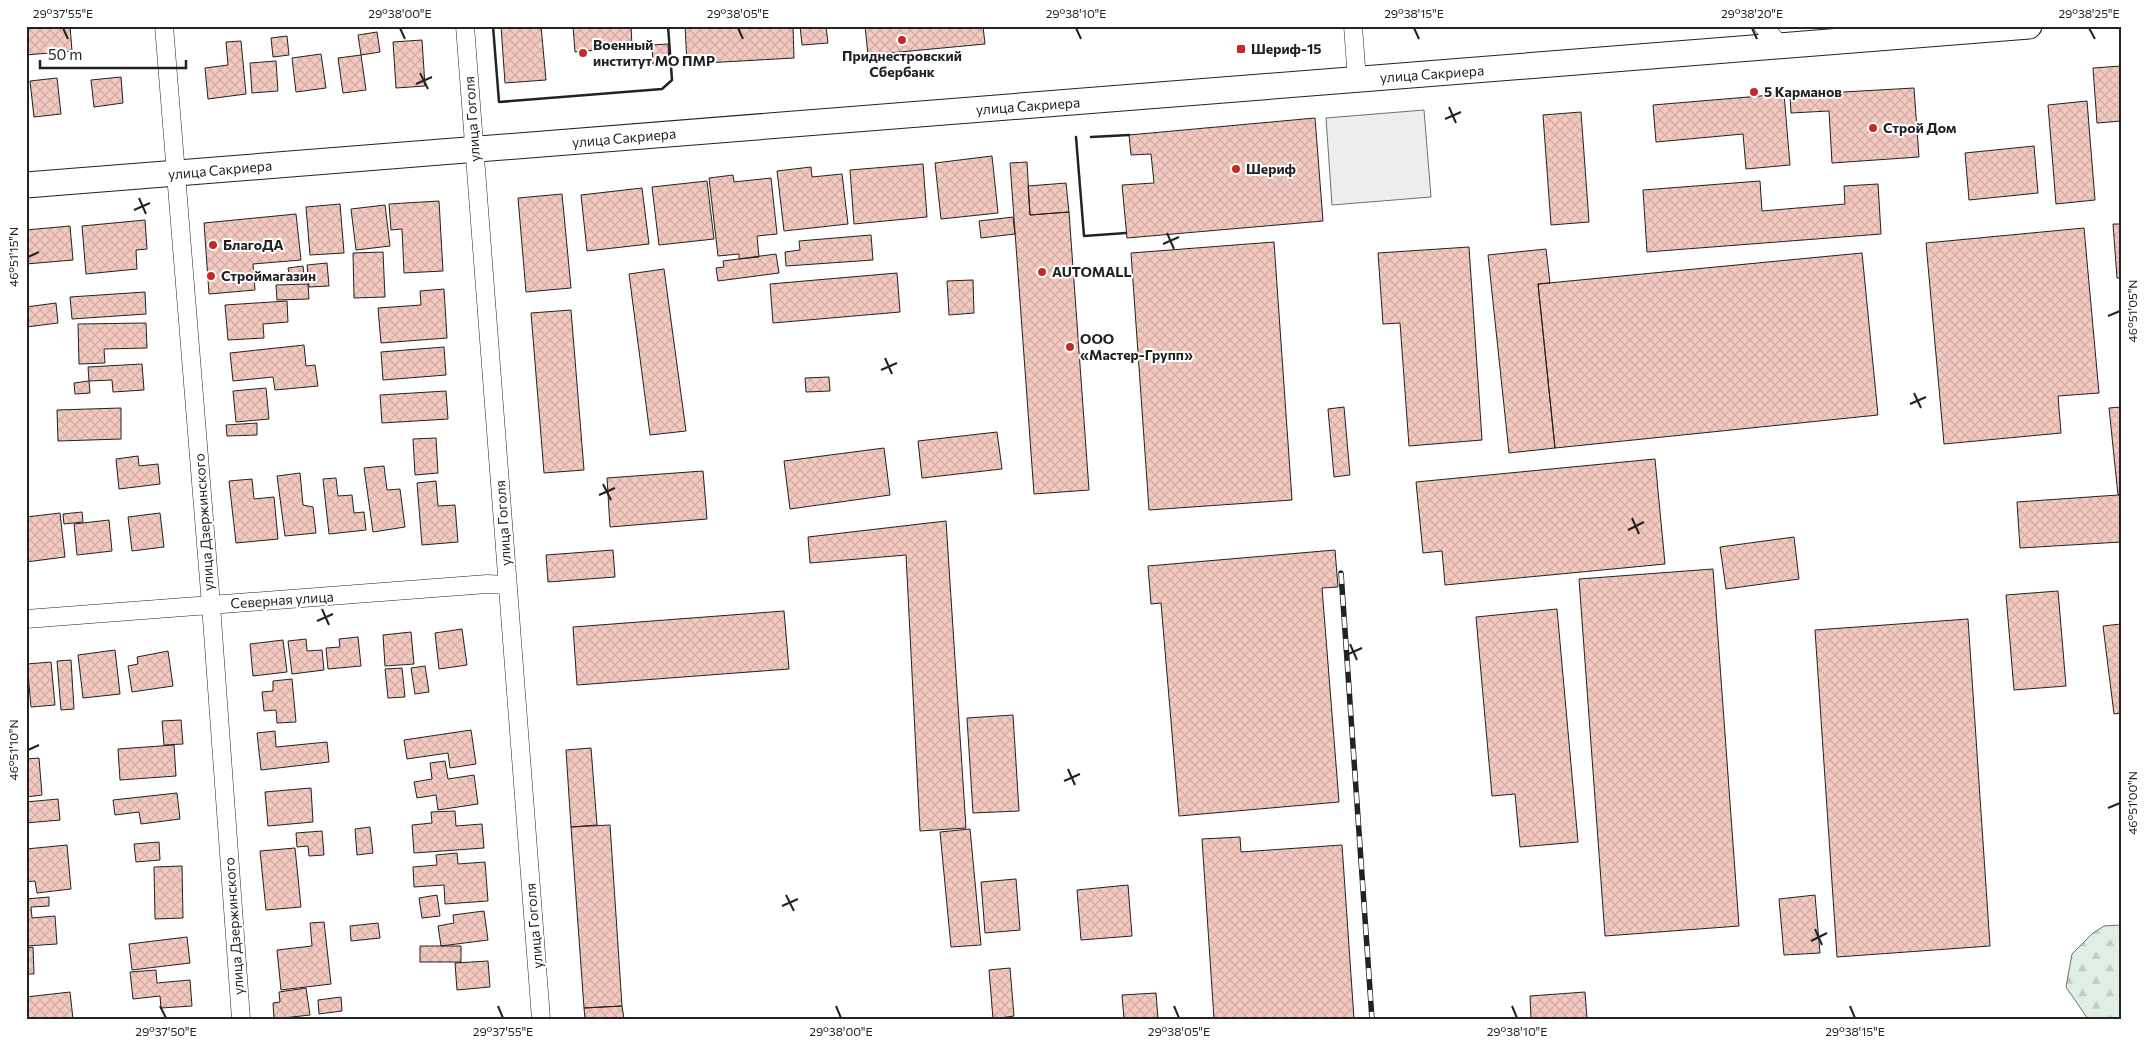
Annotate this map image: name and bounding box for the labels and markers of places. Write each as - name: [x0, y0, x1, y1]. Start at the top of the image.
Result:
- marker: Приднестровский Сбербанк: [896, 34, 908, 46]
- place label: Военный институт МО ПМР: [593, 36, 715, 69]
- place label: Шериф-15: [1251, 40, 1321, 57]
- marker: Шериф-15: [1235, 43, 1247, 55]
- marker: Военный институт МО ПМР: [577, 47, 589, 59]
- place label: Приднестровский Сбербанк: [842, 47, 962, 80]
- place label: 5 Карманов: [1764, 83, 1842, 100]
- marker: 5 Карманов: [1748, 86, 1760, 98]
- place label: Строй Дом: [1883, 119, 1956, 136]
- marker: Строй Дом: [1867, 122, 1879, 134]
- place label: Шериф: [1246, 160, 1296, 177]
- marker: Шериф: [1230, 163, 1242, 175]
- place label: БлагоДА: [223, 236, 284, 253]
- marker: БлагоДА: [207, 239, 219, 251]
- place label: AUTOMALL: [1052, 263, 1132, 280]
- marker: AUTOMALL: [1036, 266, 1048, 278]
- place label: Строймагазин: [221, 267, 316, 284]
- marker: Строймагазин: [205, 270, 217, 282]
- place label: ООО «Мастер-Групп»: [1080, 330, 1193, 363]
- marker: ООО «Мастер-Групп»: [1064, 341, 1076, 353]

